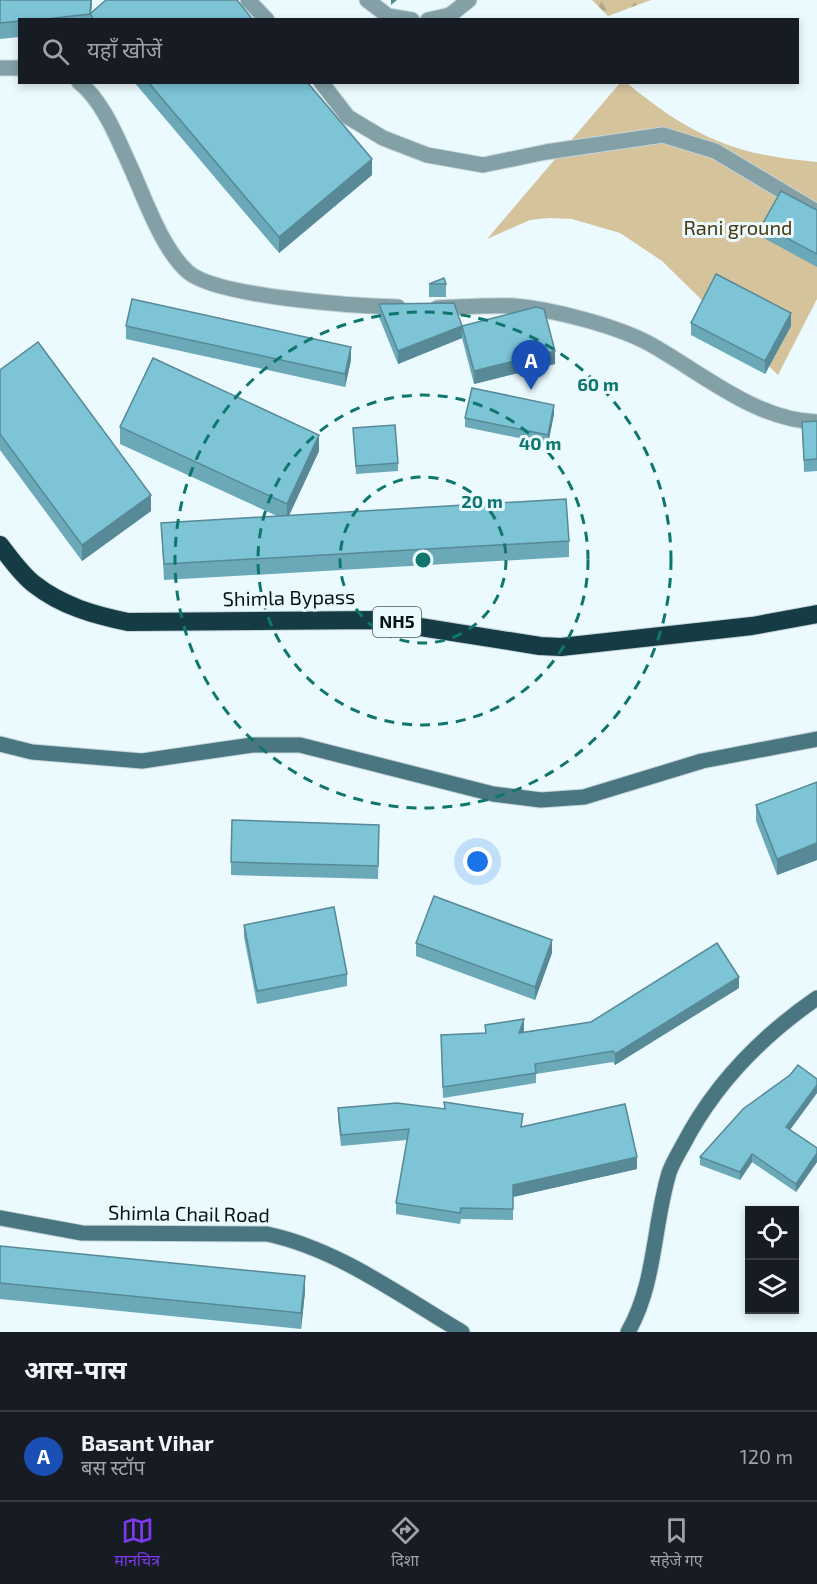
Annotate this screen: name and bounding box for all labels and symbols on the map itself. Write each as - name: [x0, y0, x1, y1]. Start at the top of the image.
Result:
- park label: Rani ground: [683, 215, 793, 239]
- pin: A: [512, 340, 550, 390]
- text: 60 m: [577, 373, 619, 395]
- text: 40 m: [519, 432, 561, 454]
- text: 20 m: [461, 490, 503, 512]
- centre of rings: [413, 550, 433, 570]
- street label: Shimla Bypass: [222, 584, 355, 610]
- road number: NH5: [373, 607, 421, 637]
- your location: [463, 847, 492, 876]
- street label: Shimla Chail Road: [108, 1200, 270, 1226]

